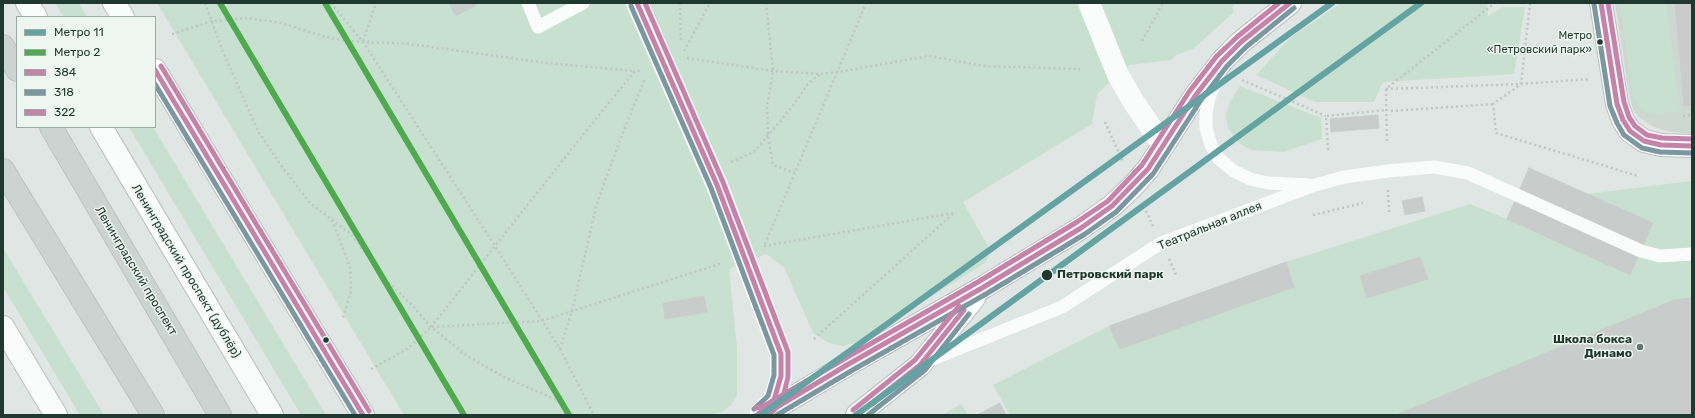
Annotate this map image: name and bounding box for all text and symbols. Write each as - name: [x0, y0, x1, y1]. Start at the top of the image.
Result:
- legend: [16, 16, 156, 128]
- text: Метро 11: [54, 25, 104, 39]
- place label: Метро «Петровский парк»: [1487, 29, 1592, 55]
- marker: Метро «Петровский парк»: [1595, 37, 1605, 47]
- text: Метро 2: [54, 45, 100, 59]
- text: 384: [54, 65, 76, 79]
- text: 318: [54, 85, 74, 99]
- text: 322: [54, 105, 75, 119]
- street label: Ленинградский проспект (дублёр): [128, 182, 244, 360]
- street label: Театральная аллея: [1156, 199, 1264, 253]
- street label: Ленинградский проспект: [92, 204, 180, 338]
- marker: Петровский парк: [1040, 268, 1054, 282]
- place label: Петровский парк: [1057, 268, 1164, 282]
- place label: Школа бокса Динамо: [1553, 333, 1632, 361]
- unlabelled marker: [321, 335, 331, 345]
- marker: Школа бокса Динамо: [1635, 342, 1645, 352]

